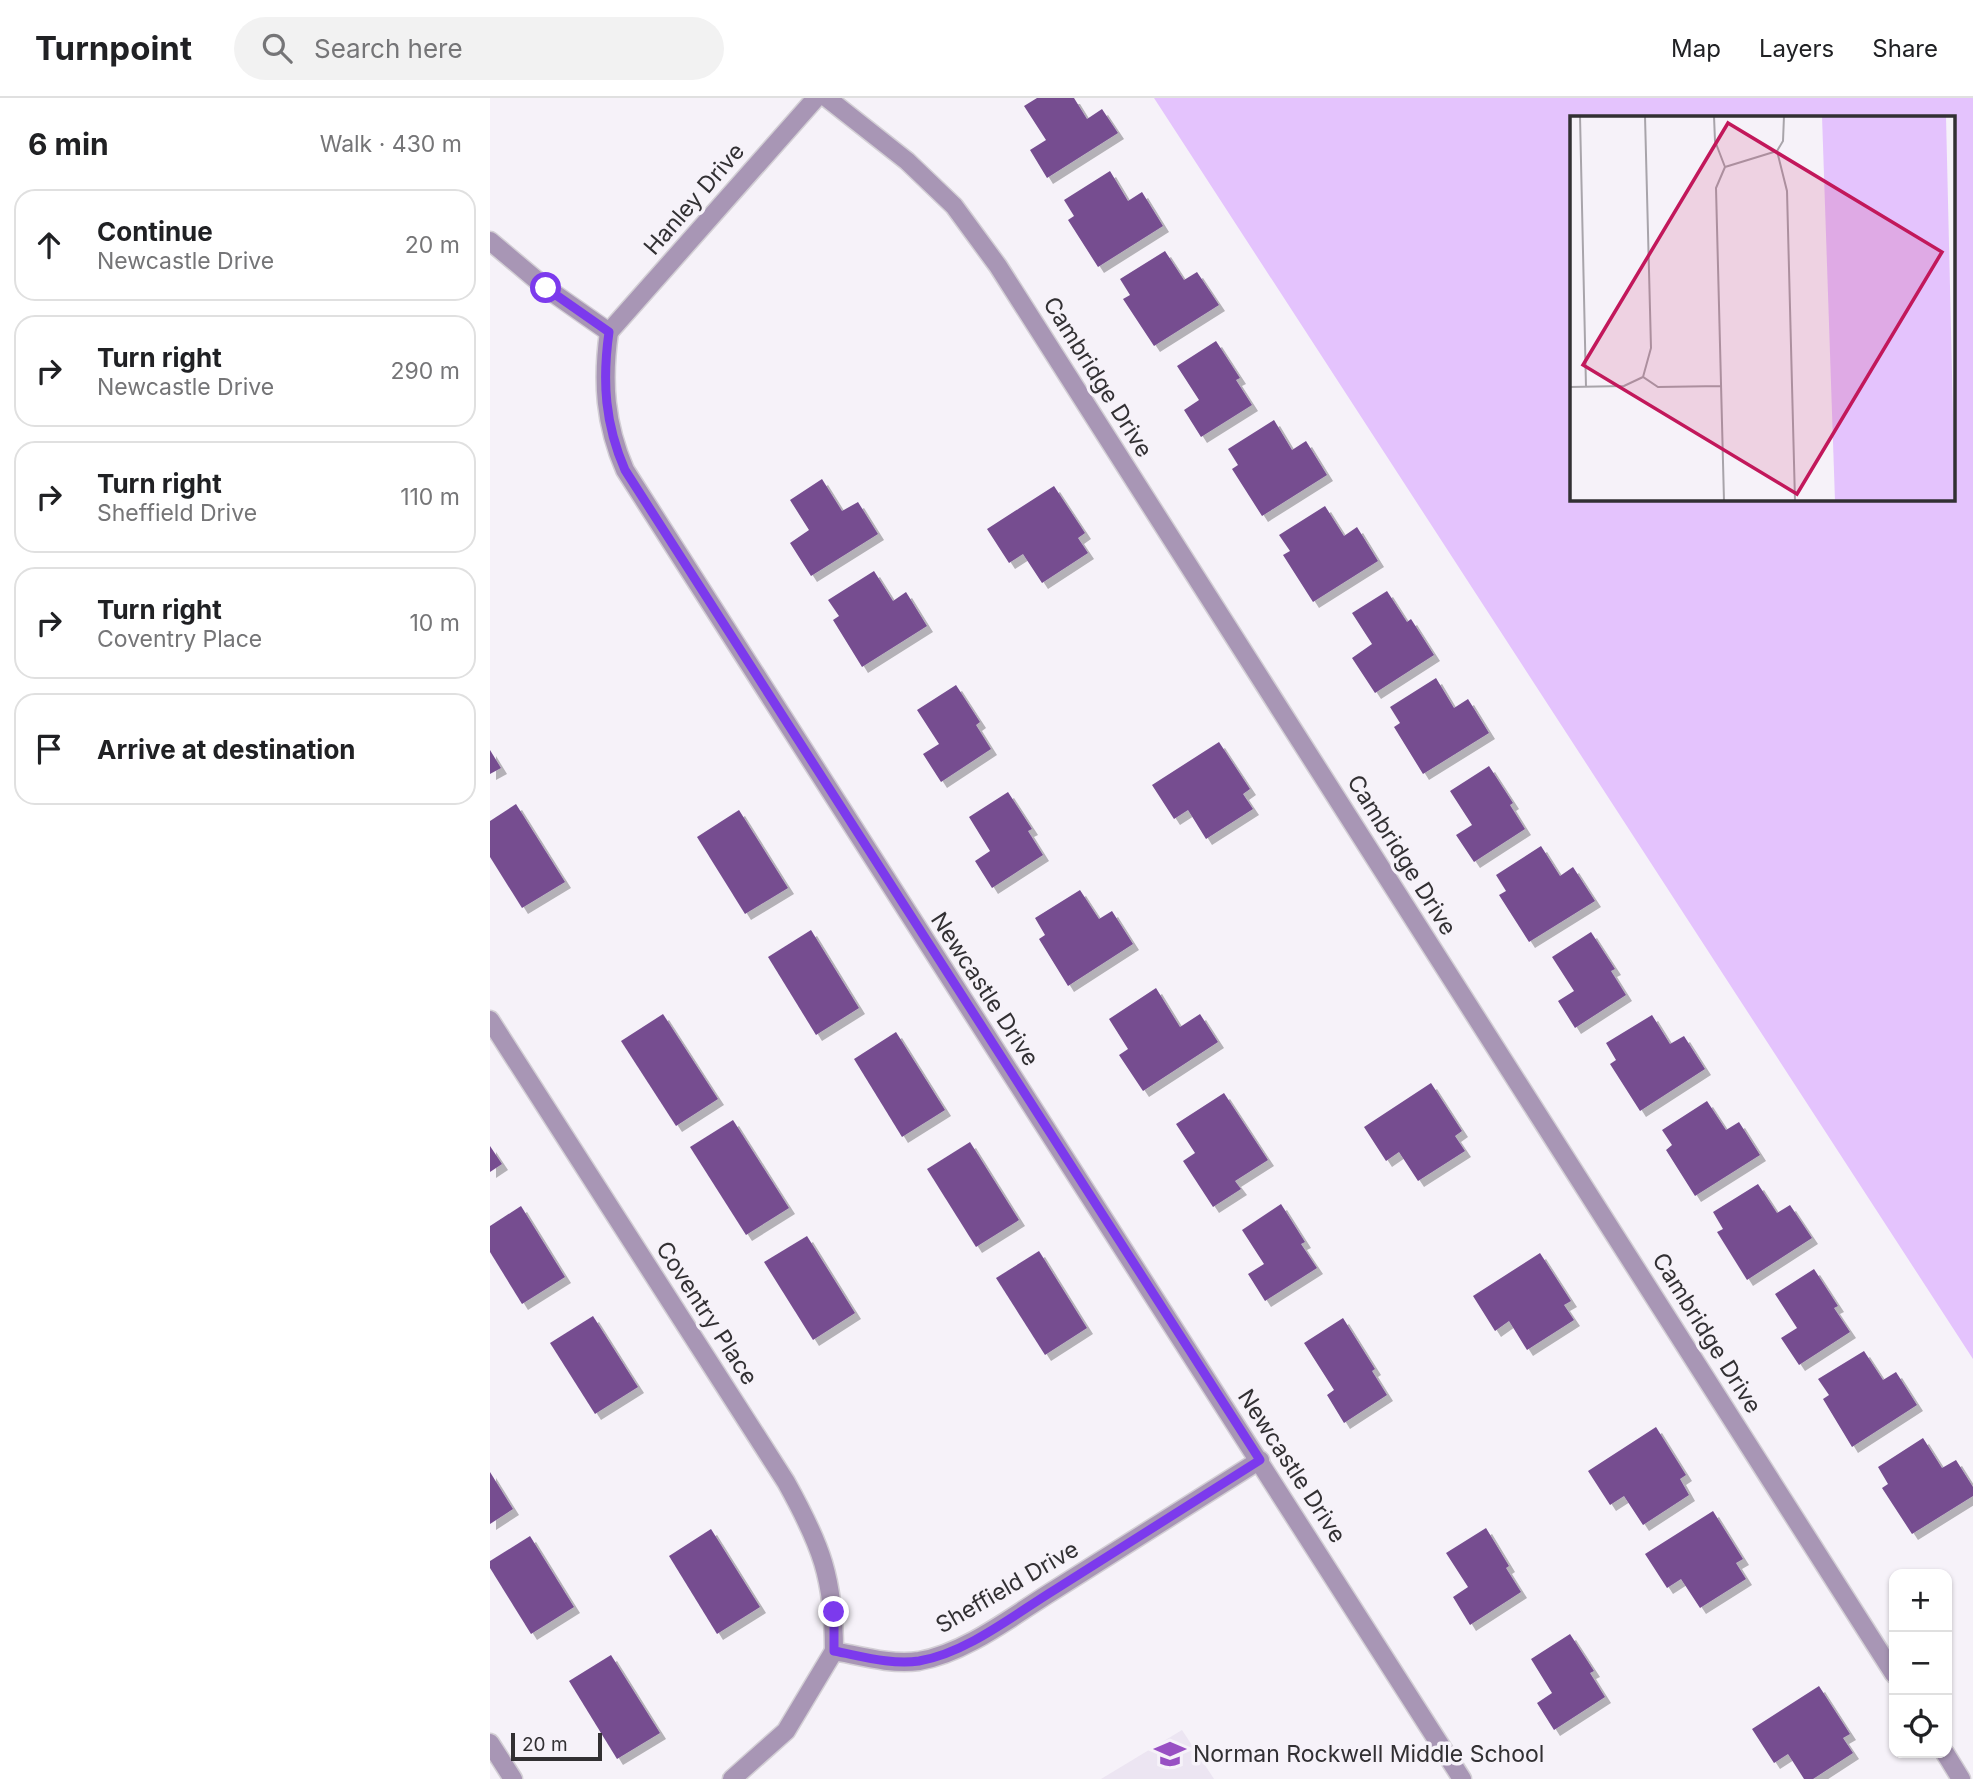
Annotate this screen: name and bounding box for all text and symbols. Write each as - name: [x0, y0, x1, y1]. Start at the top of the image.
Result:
- search box: [234, 17, 724, 80]
- text: Turnpoint: [35, 28, 192, 68]
- icon: search: [258, 29, 296, 67]
- text: Search here: [314, 33, 463, 64]
- text: Map: [1671, 34, 1721, 63]
- text: Layers: [1759, 34, 1834, 63]
- text: Share: [1872, 34, 1938, 63]
- inset map: [1570, 116, 1955, 500]
- text: 6 min: [28, 126, 109, 162]
- text: Walk · 430 m: [320, 130, 462, 158]
- street label: Hanley Drive: [638, 138, 750, 260]
- text: Continue: [97, 216, 213, 247]
- icon: ahead: [30, 226, 68, 264]
- text: 20 m: [405, 231, 460, 259]
- text: Newcastle Drive: [97, 247, 274, 275]
- route start: [530, 272, 561, 303]
- street label: Cambridge Drive: [1037, 292, 1159, 462]
- text: Turn right: [97, 342, 222, 373]
- icon: right: [30, 352, 68, 390]
- text: 290 m: [391, 357, 460, 385]
- text: Newcastle Drive: [97, 373, 274, 401]
- text: Turn right: [97, 468, 222, 499]
- icon: right: [30, 478, 68, 516]
- text: 110 m: [400, 483, 460, 511]
- text: Sheffield Drive: [97, 499, 257, 527]
- text: Turn right: [97, 594, 222, 625]
- icon: right: [30, 604, 68, 642]
- text: 10 m: [410, 609, 460, 637]
- text: Coventry Place: [97, 625, 262, 653]
- icon: arrive: [30, 730, 68, 768]
- text: Arrive at destination: [97, 734, 356, 765]
- street label: Cambridge Drive: [1341, 770, 1463, 940]
- street label: Newcastle Drive: [925, 907, 1045, 1071]
- street label: Coventry Place: [650, 1236, 764, 1390]
- street label: Cambridge Drive: [1646, 1248, 1768, 1418]
- street label: Newcastle Drive: [1232, 1384, 1352, 1548]
- street label: Sheffield Drive: [931, 1535, 1083, 1639]
- map controls: [1889, 1569, 1952, 1758]
- button: +: [1889, 1569, 1952, 1632]
- route end: [818, 1596, 849, 1627]
- button: −: [1889, 1632, 1952, 1695]
- button: locate: [1889, 1695, 1952, 1758]
- scale bar: [511, 1730, 602, 1762]
- text: 20 m: [522, 1733, 568, 1756]
- school or university icon: Norman Rockwell Middle School: [1153, 1737, 1187, 1771]
- place label: Norman Rockwell Middle School: [1193, 1740, 1544, 1768]

